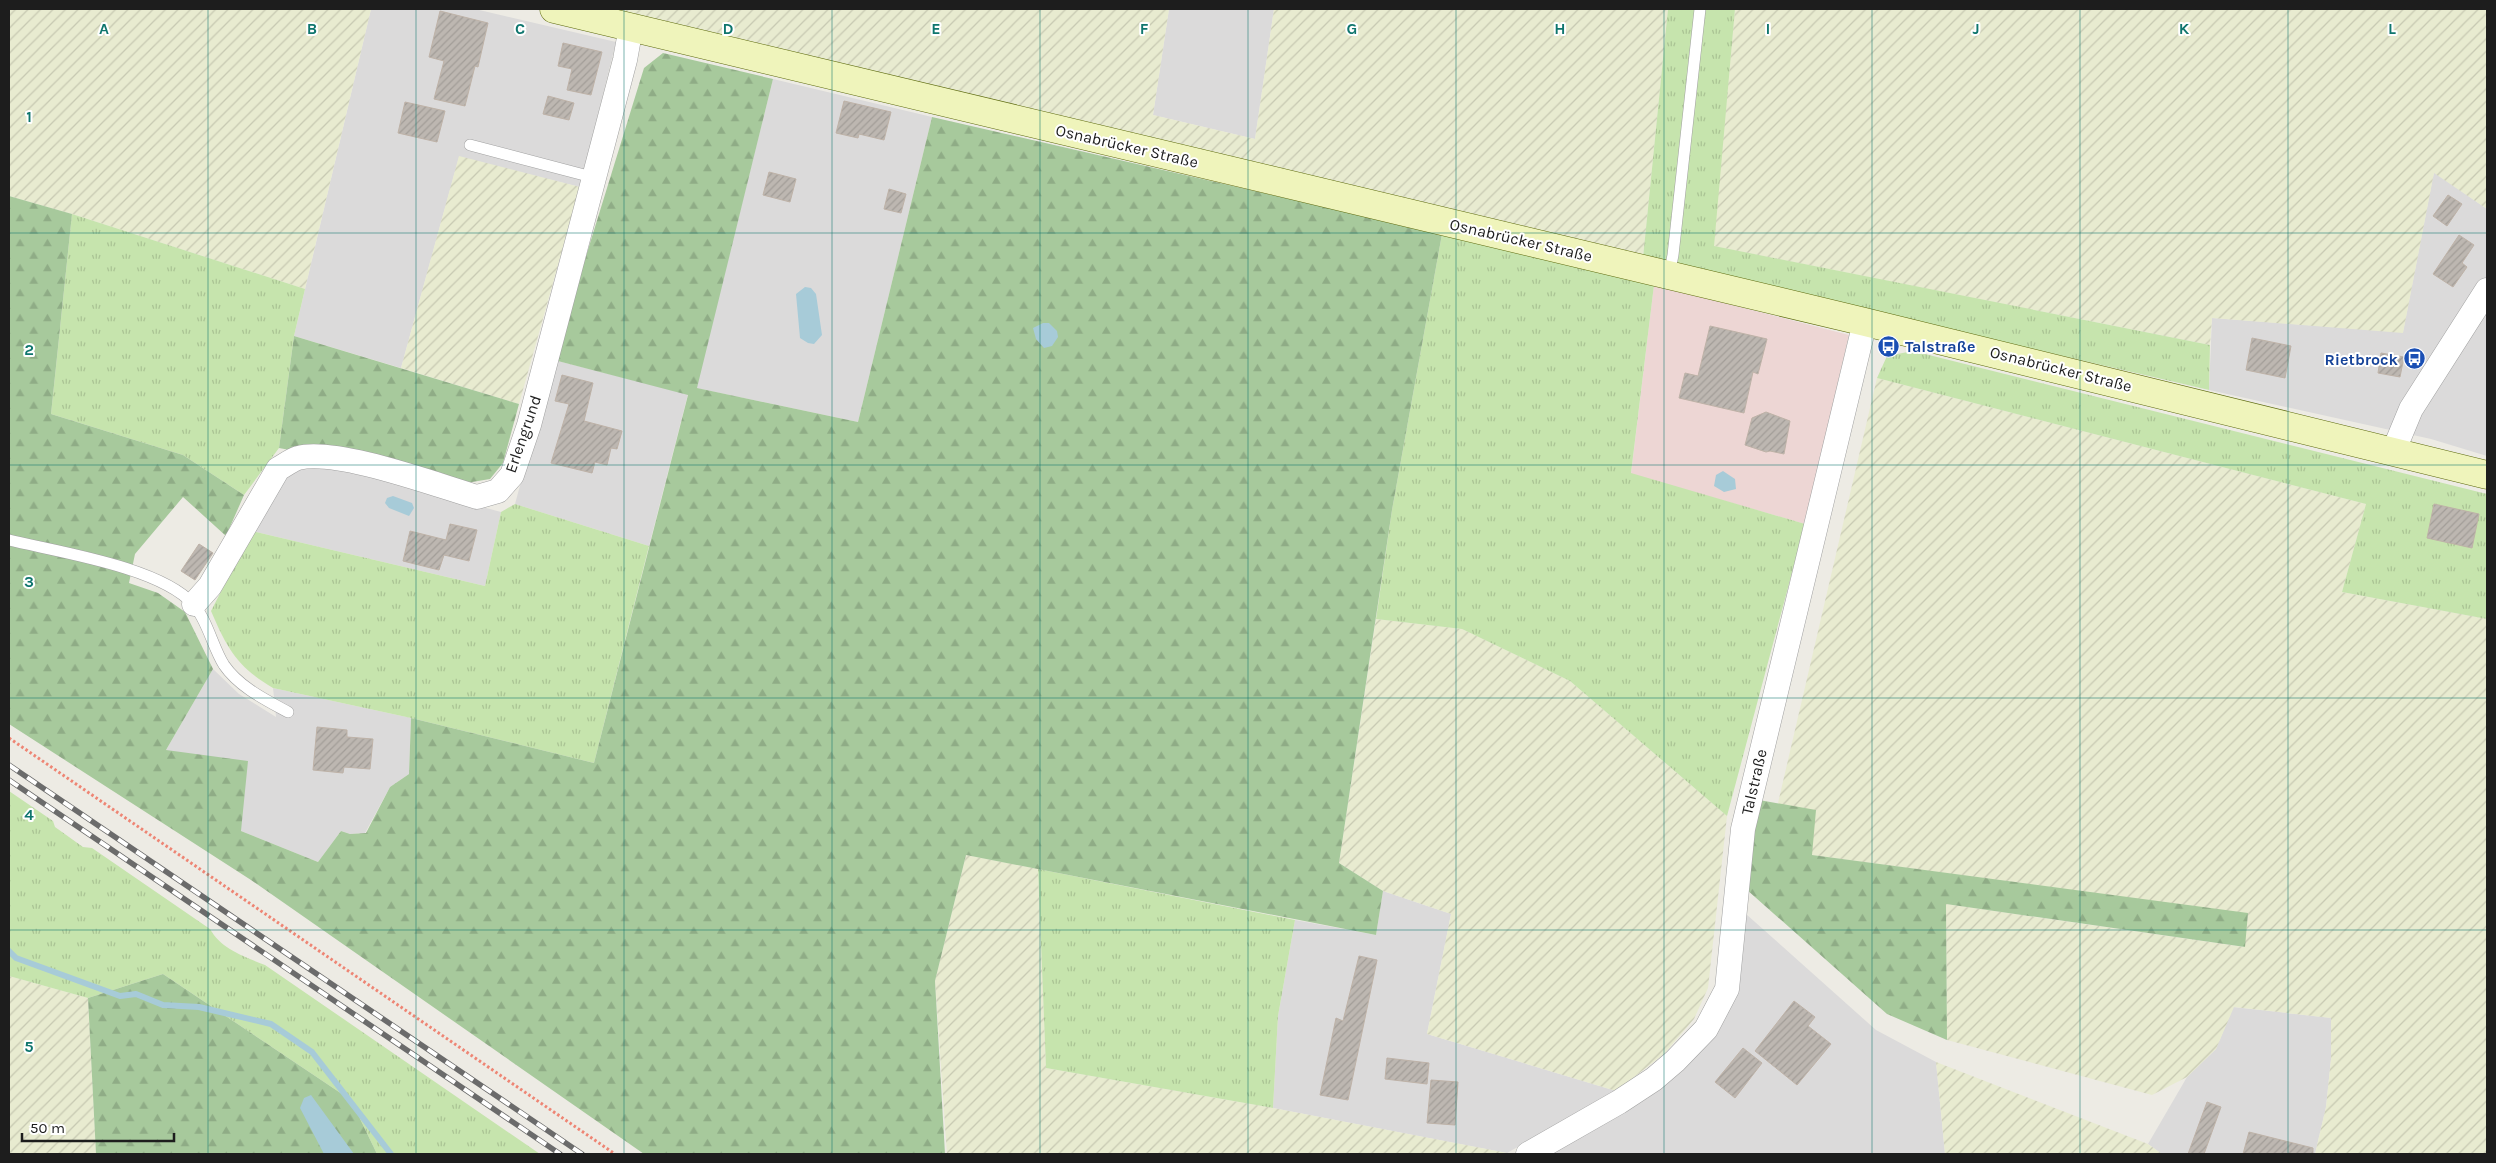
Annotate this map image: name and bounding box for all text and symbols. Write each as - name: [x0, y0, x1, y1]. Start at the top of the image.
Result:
- text: A: [99, 19, 109, 38]
- text: B: [307, 19, 317, 38]
- text: C: [515, 19, 525, 38]
- text: D: [723, 19, 734, 38]
- text: E: [931, 19, 941, 38]
- text: F: [1140, 19, 1149, 38]
- text: G: [1347, 19, 1357, 38]
- text: H: [1554, 19, 1566, 38]
- text: I: [1766, 19, 1770, 38]
- text: J: [1972, 19, 1980, 38]
- text: K: [2179, 19, 2190, 38]
- text: L: [2388, 19, 2396, 38]
- text: 1: [26, 107, 32, 126]
- street label: Osnabrücker Straße: [1054, 120, 1200, 172]
- street label: Osnabrücker Straße: [1448, 214, 1594, 266]
- bus stop icon: Talstraße: [1877, 334, 1901, 358]
- place label: Talstraße: [1905, 337, 1975, 356]
- text: 2: [24, 340, 34, 359]
- street label: Osnabrücker Straße: [1988, 342, 2134, 396]
- bus stop icon: Rietbrock: [2402, 347, 2426, 371]
- place label: Rietbrock: [2325, 350, 2399, 369]
- street label: Erlengrund: [501, 393, 545, 475]
- text: 3: [24, 572, 34, 591]
- street label: Talstraße: [1737, 747, 1771, 817]
- text: 4: [24, 805, 34, 824]
- text: 5: [24, 1037, 34, 1056]
- scale bar: [22, 1110, 175, 1142]
- text: 50 m: [30, 1119, 65, 1137]

